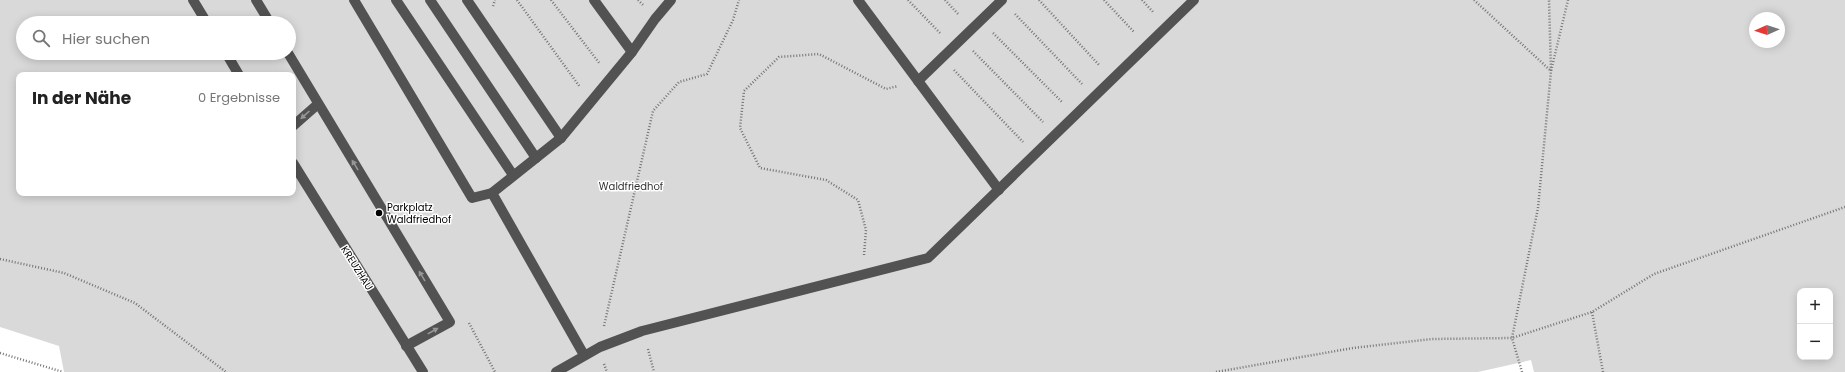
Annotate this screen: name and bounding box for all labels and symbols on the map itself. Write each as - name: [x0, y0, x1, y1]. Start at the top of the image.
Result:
- north arrow: [1749, 12, 1785, 48]
- one-way arrow: [300, 110, 311, 119]
- one-way arrow: [351, 160, 359, 170]
- park label: Waldfriedhof: [599, 179, 663, 194]
- place label: Parkplatz Waldfriedhof: [387, 200, 451, 227]
- marker: Parkplatz Waldfriedhof: [374, 208, 384, 218]
- street label: KREUZHAU: [337, 243, 377, 293]
- one-way arrow: [419, 270, 426, 282]
- one-way arrow: [427, 328, 439, 335]

